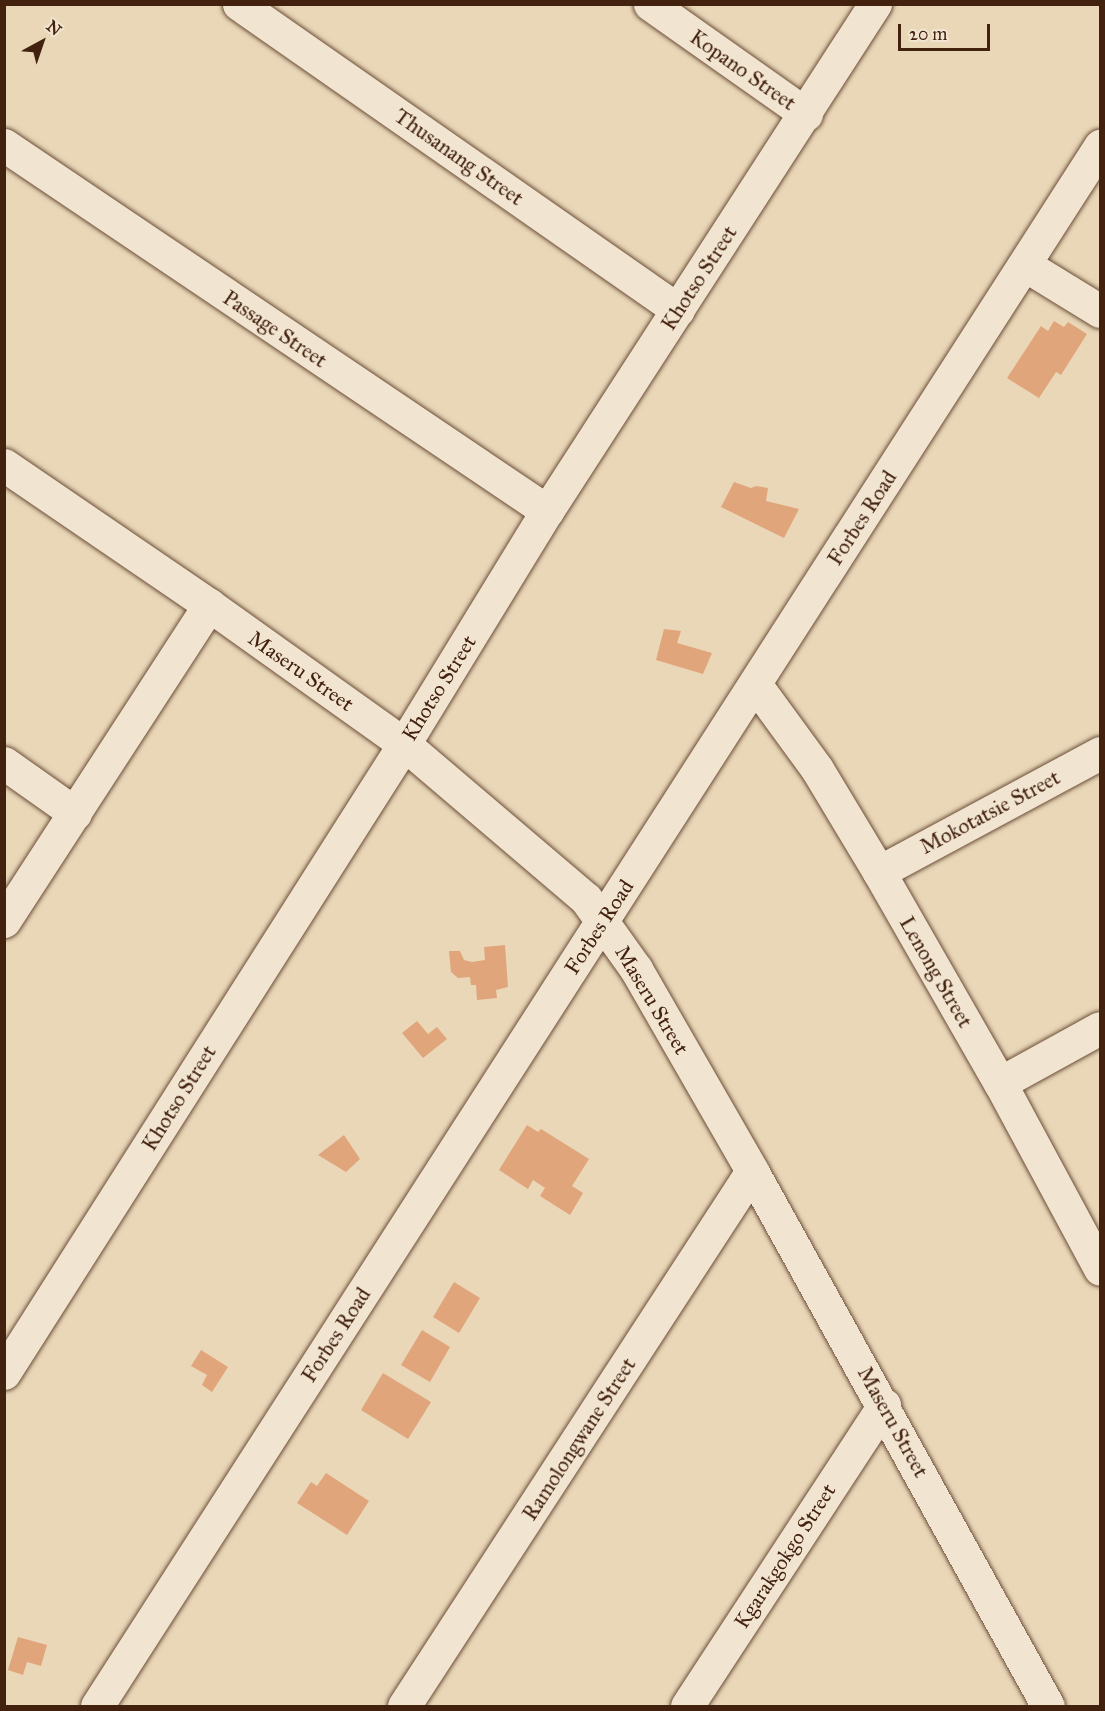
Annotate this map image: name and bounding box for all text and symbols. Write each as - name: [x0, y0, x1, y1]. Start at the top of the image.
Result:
- north arrow: [12, 12, 72, 72]
- scale bar: [901, 12, 992, 50]
- text: N: [43, 16, 65, 39]
- text: 20 m: [909, 23, 947, 45]
- street label: Kopano Street: [685, 24, 801, 116]
- street label: Thusanang Street: [390, 103, 528, 211]
- street label: Khotso Street: [656, 221, 742, 335]
- street label: Passage Street: [218, 285, 332, 373]
- street label: Forbes Road: [822, 466, 902, 570]
- street label: Maseru Street: [243, 625, 359, 717]
- street label: Khotso Street: [397, 631, 481, 745]
- street label: Mokotatsie Street: [916, 765, 1064, 859]
- street label: Forbes Road: [559, 875, 639, 979]
- street label: Lenong Street: [894, 912, 978, 1032]
- street label: Maseru Street: [610, 941, 694, 1059]
- street label: Khotso Street: [137, 1041, 221, 1155]
- street label: Forbes Road: [296, 1283, 376, 1387]
- street label: Ramolongwane Street: [517, 1353, 641, 1525]
- street label: Maseru Street: [852, 1362, 934, 1482]
- street label: Kgarakgokgo Street: [729, 1479, 841, 1633]

